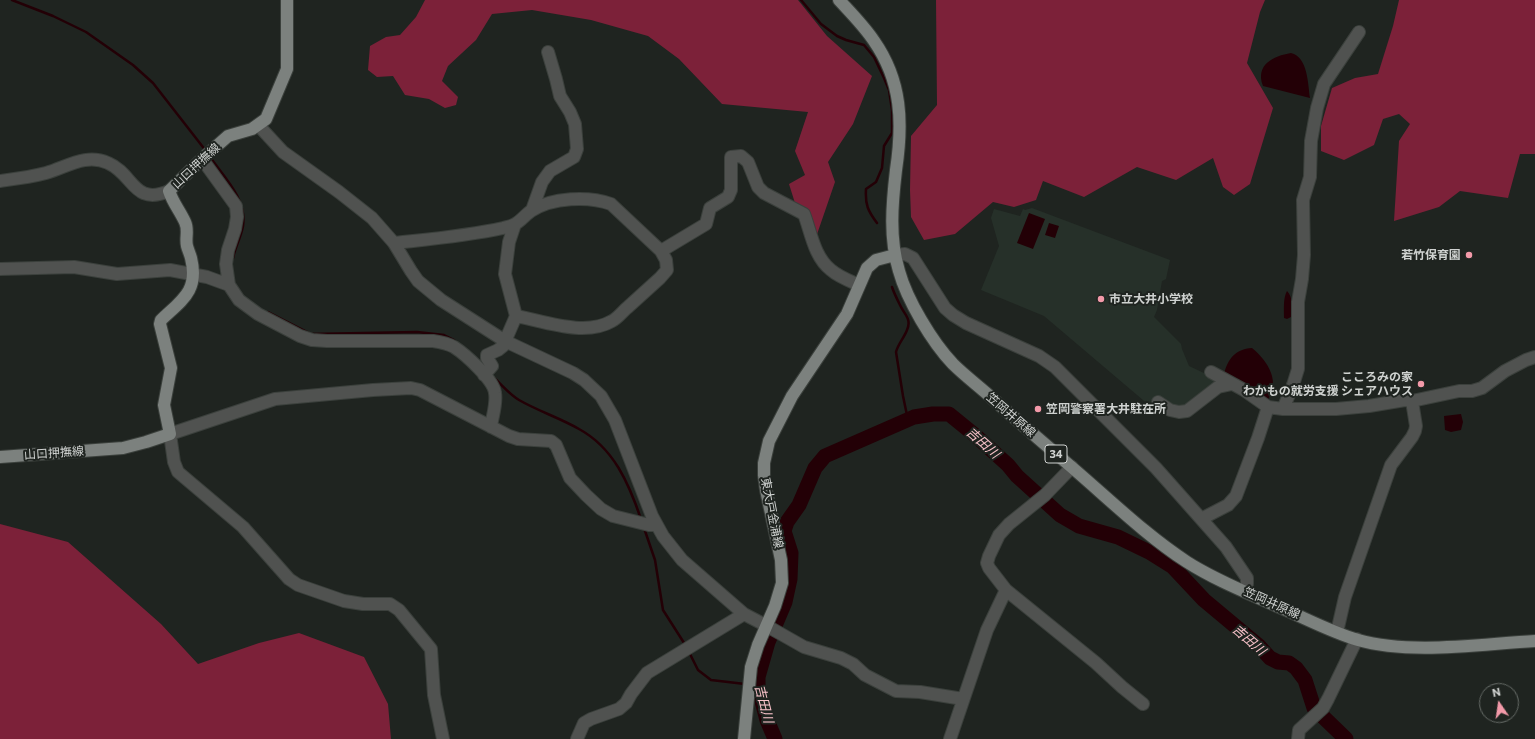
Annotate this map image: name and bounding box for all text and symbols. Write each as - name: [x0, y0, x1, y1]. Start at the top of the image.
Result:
- street label: 山口押撫線: [169, 140, 223, 192]
- place label: 若竹保育園: [1401, 248, 1461, 262]
- marker: 若竹保育園: [1464, 250, 1474, 260]
- place label: 市立大井小学校: [1109, 292, 1193, 306]
- marker: 市立大井小学校: [1096, 294, 1106, 304]
- place label: こころみの家 わかもの就労支援 シェアハウス: [1243, 370, 1413, 398]
- marker: こころみの家 わかもの就労支援 シェアハウス: [1416, 379, 1426, 389]
- street label: 笠岡井原線: [984, 390, 1038, 440]
- place label: 笠岡警察署大井駐在所: [1046, 402, 1166, 416]
- marker: 笠岡警察署大井駐在所: [1033, 404, 1043, 414]
- water label: 吉田川: [963, 424, 1003, 462]
- street label: 山口押撫線: [24, 444, 84, 462]
- road number: 34: [1045, 445, 1067, 463]
- street label: 東大戸金浦線: [758, 476, 786, 550]
- street label: 笠岡井原線: [1242, 584, 1302, 622]
- water label: 吉田川: [1229, 621, 1269, 659]
- water label: 吉田川: [752, 683, 776, 725]
- north arrow: [1479, 683, 1519, 723]
- text: N: [1491, 685, 1502, 699]

